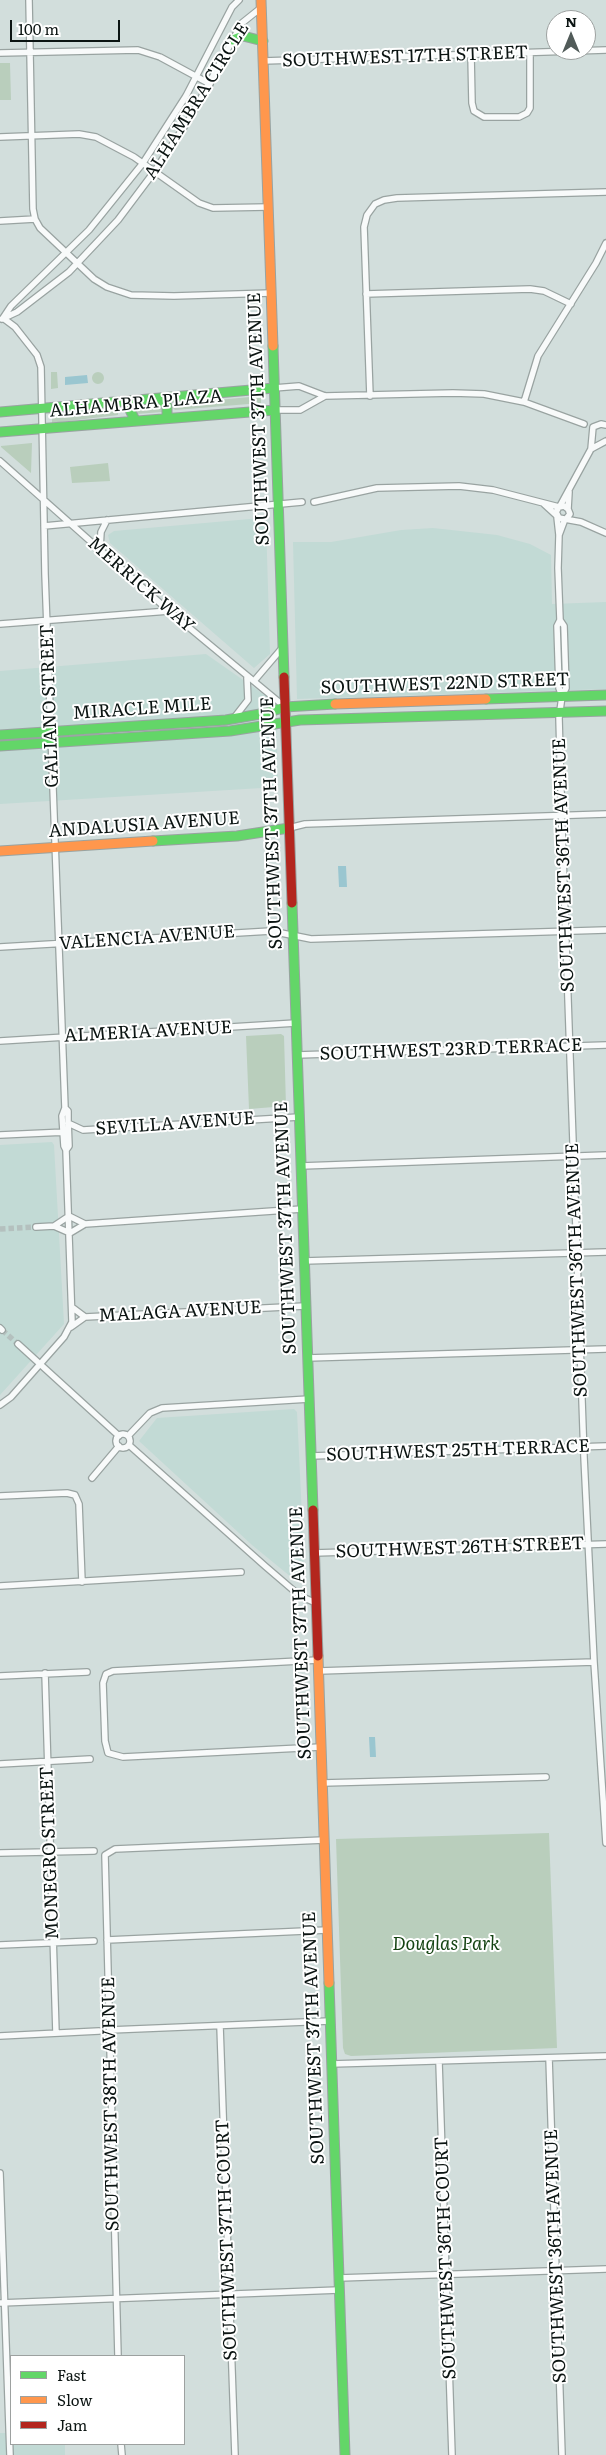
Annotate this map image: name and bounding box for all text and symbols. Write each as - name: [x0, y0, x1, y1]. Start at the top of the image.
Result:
- scale bar: [12, 10, 122, 42]
- north arrow: [546, 10, 596, 60]
- text: N: [565, 11, 577, 31]
- text: 100 m: [18, 17, 59, 40]
- street label: ALHAMBRA CIRCLE: [140, 19, 254, 183]
- street label: SOUTHWEST 17TH STREET: [282, 42, 528, 72]
- street label: SOUTHWEST 37TH AVENUE: [244, 292, 274, 546]
- street label: ALHAMBRA PLAZA: [49, 386, 223, 422]
- street label: MERRICK WAY: [83, 533, 199, 637]
- street label: GALIANO STREET: [36, 624, 64, 788]
- street label: SOUTHWEST 22ND STREET: [320, 669, 570, 699]
- street label: MIRACLE MILE: [72, 693, 212, 725]
- street label: SOUTHWEST 37TH AVENUE: [257, 696, 287, 950]
- street label: SOUTHWEST 36TH AVENUE: [549, 738, 579, 992]
- street label: ANDALUSIA AVENUE: [48, 808, 240, 842]
- street label: VALENCIA AVENUE: [58, 921, 236, 955]
- street label: ALMERIA AVENUE: [63, 1017, 233, 1047]
- street label: SOUTHWEST 23RD TERRACE: [319, 1035, 583, 1065]
- street label: SOUTHWEST 37TH AVENUE: [271, 1101, 301, 1355]
- street label: SEVILLA AVENUE: [95, 1108, 255, 1140]
- street label: SOUTHWEST 36TH AVENUE: [562, 1143, 592, 1397]
- street label: MALAGA AVENUE: [98, 1297, 262, 1327]
- street label: SOUTHWEST 25TH TERRACE: [326, 1436, 590, 1466]
- street label: SOUTHWEST 37TH AVENUE: [286, 1506, 316, 1760]
- street label: SOUTHWEST 26TH STREET: [335, 1533, 585, 1563]
- street label: MONEGRO STREET: [36, 1766, 64, 1940]
- street label: SOUTHWEST 37TH AVENUE: [299, 1911, 329, 2165]
- park label: Douglas Park: [392, 1934, 500, 1956]
- street label: SOUTHWEST 38TH AVENUE: [98, 1977, 124, 2231]
- street label: SOUTHWEST 37TH COURT: [212, 2119, 242, 2361]
- street label: SOUTHWEST 36TH AVENUE: [541, 2129, 571, 2383]
- street label: SOUTHWEST 36TH COURT: [431, 2136, 461, 2380]
- legend: [10, 2355, 185, 2445]
- text: Fast: [57, 2363, 86, 2386]
- text: Slow: [57, 2388, 92, 2411]
- text: Jam: [57, 2413, 87, 2436]

